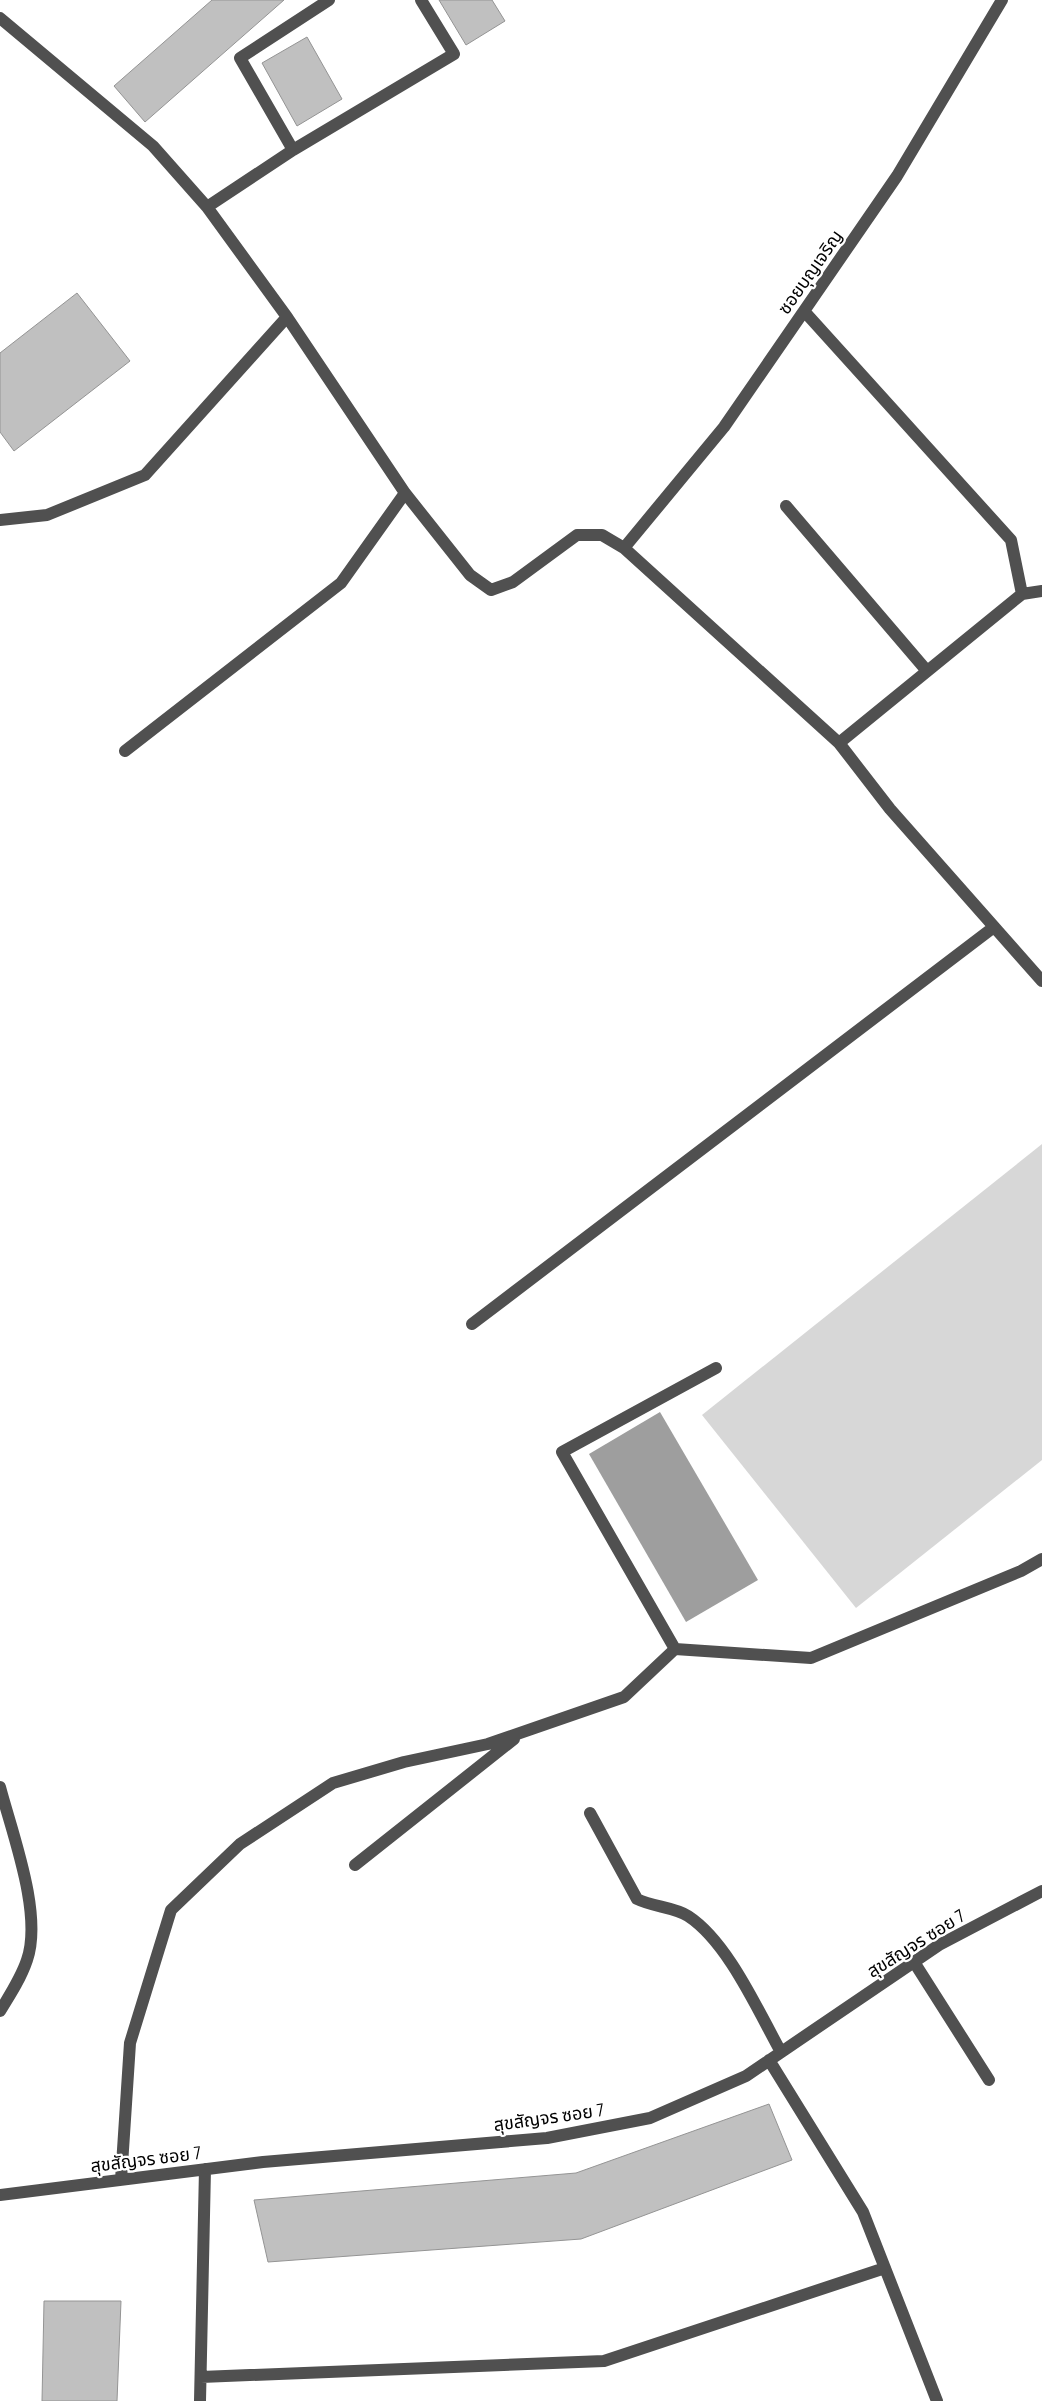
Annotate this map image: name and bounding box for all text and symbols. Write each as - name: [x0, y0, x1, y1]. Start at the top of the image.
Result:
- street label: ซอยบุญเจริญ: [773, 225, 847, 319]
- street label: สุขสัญจร ซอย 7: [862, 1904, 970, 1982]
- street label: สุขสัญจร ซอย 7: [492, 2098, 606, 2136]
- street label: สุขสัญจร ซอย 7: [89, 2141, 203, 2177]

